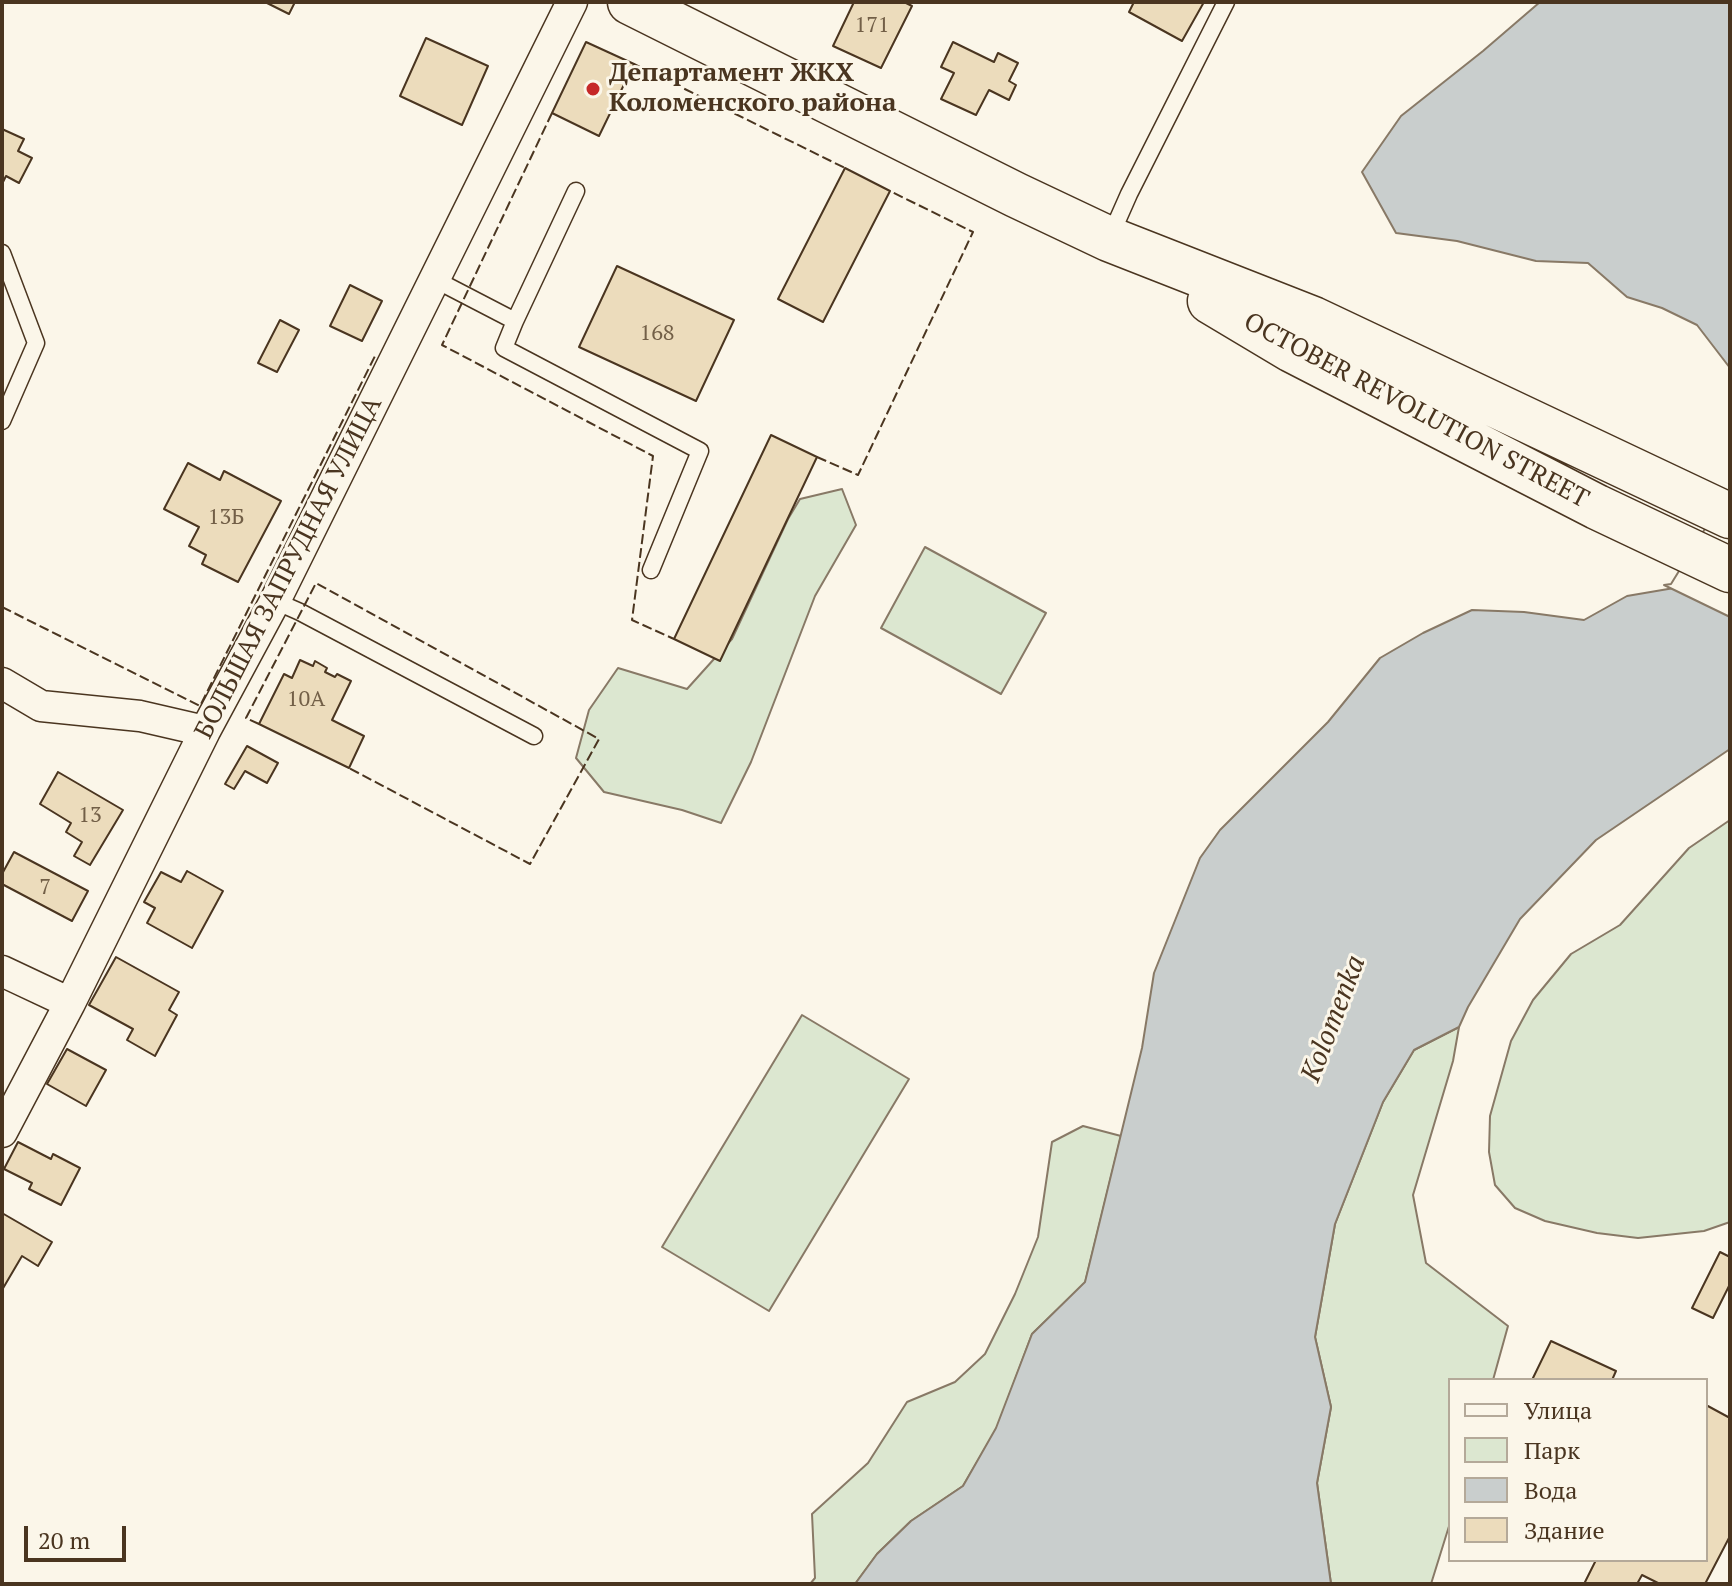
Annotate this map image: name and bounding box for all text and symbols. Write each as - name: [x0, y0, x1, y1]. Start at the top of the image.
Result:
- house number: 171: [854, 13, 890, 39]
- place label: Департамент ЖКХ Коломенского района: [609, 58, 897, 120]
- marker: Департамент ЖКХ Коломенского района: [584, 80, 602, 98]
- street label: OCTOBER REVOLUTION STREET: [1238, 307, 1594, 515]
- house number: 168: [639, 321, 675, 347]
- street label: БОЛЬШАЯ ЗАПРУДНАЯ УЛИЦА: [189, 392, 389, 744]
- house number: 13Б: [208, 505, 244, 531]
- house number: 10А: [287, 687, 325, 713]
- house number: 13: [78, 803, 102, 829]
- house number: 7: [39, 875, 51, 901]
- water label: Kolomenka: [1295, 951, 1373, 1087]
- legend: [1448, 1378, 1708, 1562]
- text: Улица: [1524, 1394, 1592, 1426]
- text: Парк: [1524, 1434, 1580, 1466]
- text: Вода: [1524, 1474, 1577, 1506]
- scale bar: [28, 1510, 130, 1560]
- text: Здание: [1524, 1514, 1605, 1546]
- text: 20 m: [38, 1524, 90, 1556]

